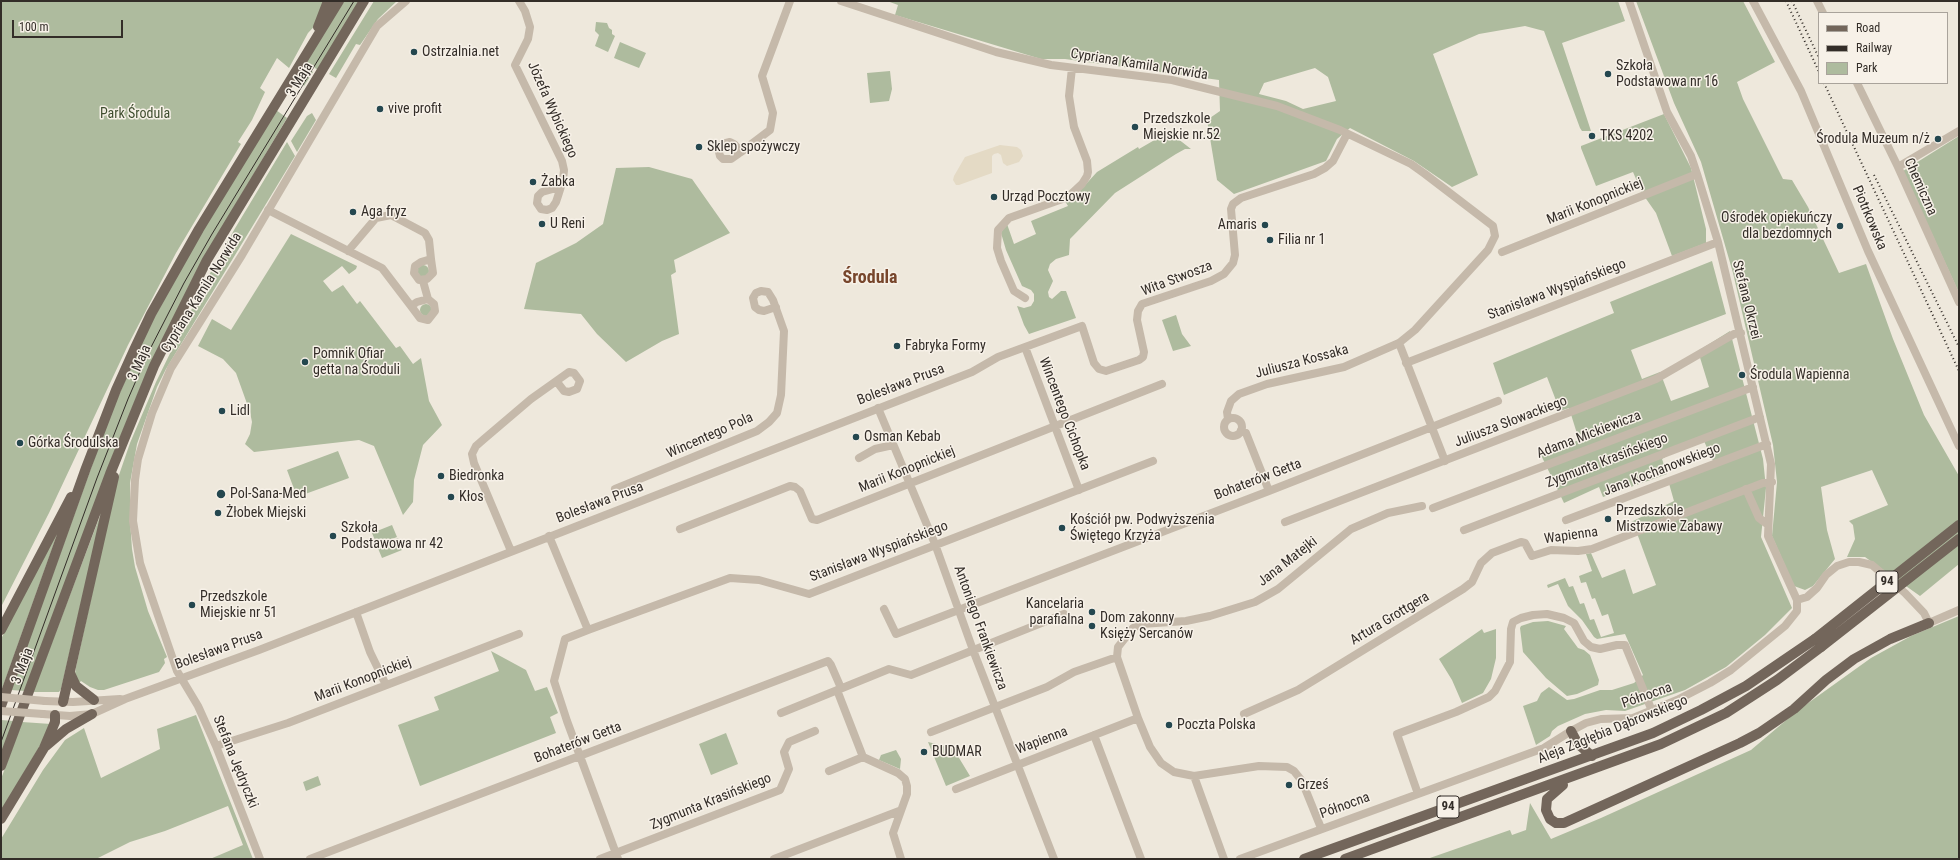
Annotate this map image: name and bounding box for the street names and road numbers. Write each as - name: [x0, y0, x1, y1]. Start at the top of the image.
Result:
- street label: Cypriana Kamila Norwida: [1069, 46, 1209, 84]
- street label: Józefa Wybickiego: [523, 59, 581, 161]
- street label: 3 Maja: [283, 60, 317, 100]
- street label: Chemiczna: [1900, 156, 1940, 218]
- street label: Marii Konopnickiej: [1545, 175, 1645, 229]
- street label: Piotrkowska: [1848, 183, 1890, 253]
- street label: Cypriana Kamila Norwida: [158, 230, 246, 356]
- street label: Stanisława Wyspiańskiego: [1486, 256, 1628, 324]
- street label: Wita Stwosza: [1139, 258, 1215, 300]
- street label: Stefana Okrzei: [1728, 259, 1764, 341]
- street label: Juliusza Kossaka: [1253, 341, 1351, 383]
- street label: 3 Maja: [125, 343, 155, 383]
- street label: Wincentego Cichopka: [1035, 355, 1093, 473]
- street label: Bolesława Prusa: [855, 361, 947, 409]
- street label: Juliusza Słowackiego: [1452, 393, 1570, 451]
- street label: Adama Mickiewicza: [1535, 407, 1643, 463]
- street label: Wincentego Pola: [664, 409, 756, 463]
- street label: Zygmunta Krasińskiego: [1544, 430, 1670, 492]
- street label: Jana Kochanowskiego: [1601, 440, 1723, 500]
- street label: Marii Konopnickiej: [857, 443, 957, 497]
- street label: Bohaterów Getta: [1212, 456, 1304, 504]
- street label: Bolesława Prusa: [554, 479, 646, 527]
- street label: Stanisława Wyspiańskiego: [808, 518, 950, 586]
- street label: Wapienna: [1543, 524, 1599, 548]
- street label: Jana Matejki: [1255, 534, 1321, 590]
- street label: Antoniego Frankiewicza: [950, 563, 1010, 693]
- road number: 94: [1876, 571, 1898, 593]
- street label: Artura Grottgera: [1347, 589, 1433, 649]
- street label: Bolesława Prusa: [173, 626, 265, 674]
- street label: 3 Maja: [8, 646, 38, 686]
- street label: Marii Konopnickiej: [312, 654, 414, 706]
- street label: Północna: [1620, 680, 1674, 712]
- street label: Aleja Zagłębia Dąbrowskiego: [1536, 692, 1690, 768]
- street label: Stefana Jędryczki: [209, 713, 261, 811]
- street label: Bohaterów Getta: [532, 719, 624, 767]
- street label: Wapienna: [1014, 723, 1070, 759]
- street label: Zygmunta Krasińskiego: [648, 770, 774, 834]
- street label: Północna: [1318, 789, 1372, 823]
- road number: 94: [1437, 796, 1459, 818]

